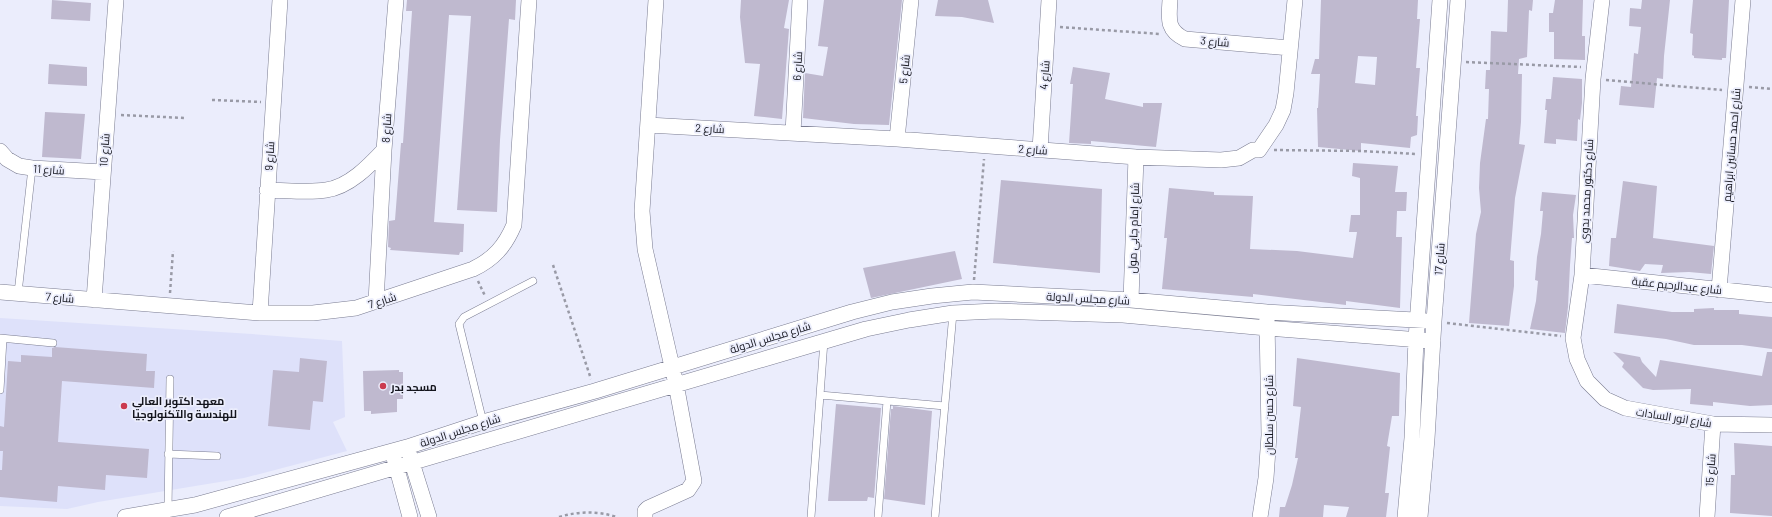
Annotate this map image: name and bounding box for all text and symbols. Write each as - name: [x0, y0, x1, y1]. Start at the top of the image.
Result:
- street label: شارع 3: [1200, 33, 1230, 51]
- street label: شارع 6: [790, 51, 806, 81]
- street label: شارع 5: [896, 54, 914, 84]
- street label: شارع 4: [1036, 60, 1054, 90]
- street label: شارع احمد حسانين ابراهيم: [1720, 87, 1744, 203]
- street label: شارع 8: [378, 113, 395, 143]
- street label: شارع 2: [695, 121, 725, 137]
- street label: شارع 10: [96, 133, 114, 167]
- street label: شارع دكتور محمد بدوى: [1577, 139, 1597, 244]
- street label: شارع 9: [261, 141, 278, 171]
- street label: شارع 2: [1018, 141, 1048, 159]
- street label: شارع 11: [33, 161, 65, 179]
- street label: شارع إمام جابي مول: [1125, 182, 1144, 274]
- street label: شارع 17: [1431, 242, 1449, 276]
- street label: شارع عبدالرحيم عقبة: [1631, 274, 1723, 298]
- street label: شارع 7: [45, 289, 75, 307]
- street label: شارع 7: [366, 289, 398, 313]
- street label: شارع مجلس الدولة: [1046, 289, 1130, 309]
- street label: شارع مجلس الدولة: [728, 319, 813, 357]
- street label: شارع حسن سلطان: [1262, 375, 1277, 455]
- place label: مسجد بدر: [390, 380, 437, 394]
- marker: مسجد بدر: [378, 381, 388, 391]
- place label: معهد اكتوبر العالي للهندسة والتكنولوجيا: [132, 394, 237, 422]
- marker: معهد اكتوبر العالي للهندسة والتكنولوجيا: [119, 401, 129, 411]
- street label: شارع انور السادات: [1635, 405, 1713, 431]
- street label: شارع مجلس الدولة: [418, 411, 502, 451]
- street label: شارع 15: [1702, 453, 1720, 487]

